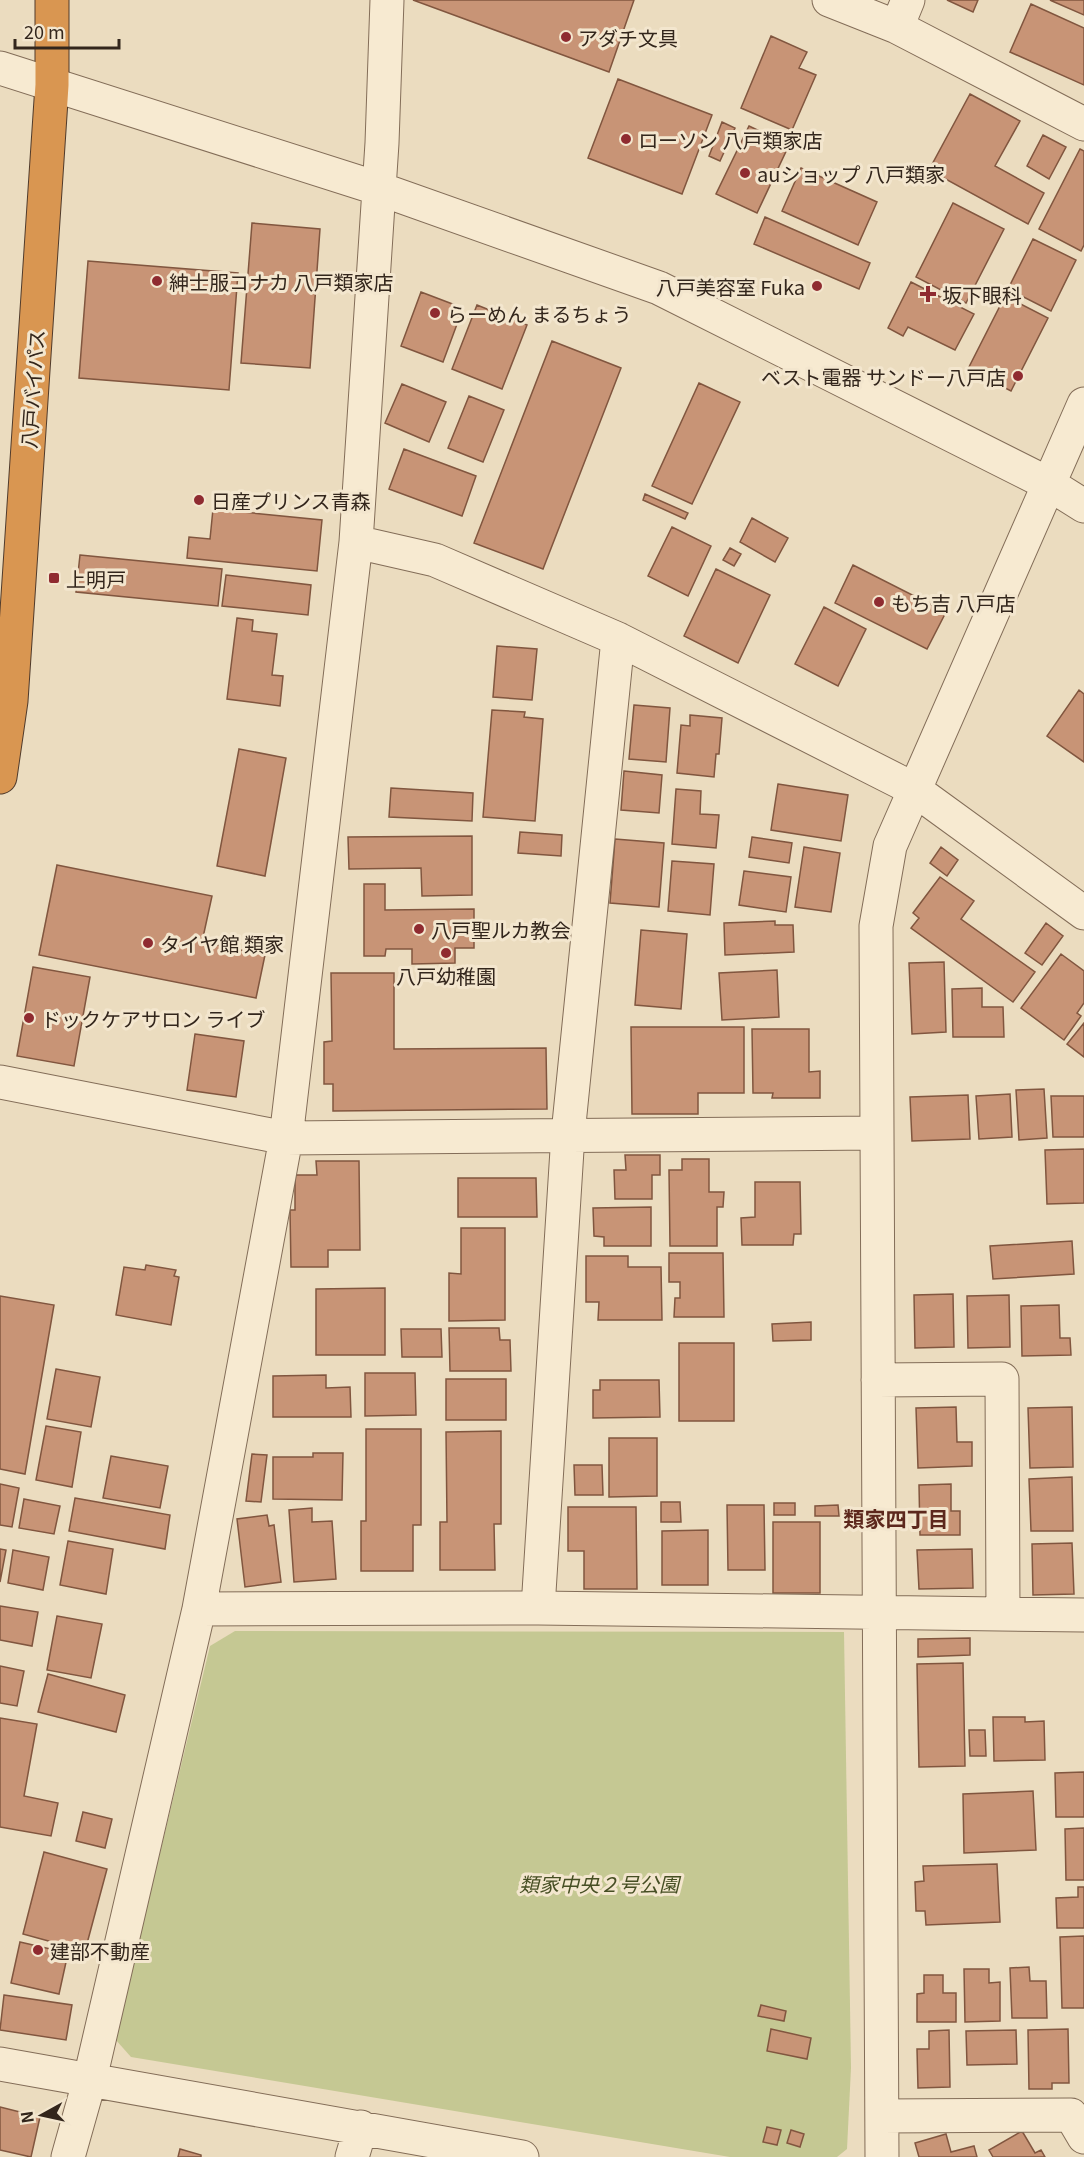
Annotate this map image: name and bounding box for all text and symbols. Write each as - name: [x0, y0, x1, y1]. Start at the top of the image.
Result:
- scale bar: [15, 12, 118, 50]
- text: 20 m: [24, 18, 65, 44]
- place label: アダチ文具: [578, 23, 678, 52]
- marker: アダチ文具: [559, 30, 573, 44]
- place label: ローソン 八戸類家店: [638, 125, 822, 154]
- marker: ローソン 八戸類家店: [619, 132, 633, 146]
- place label: auショップ 八戸類家: [757, 159, 945, 188]
- marker: auショップ 八戸類家: [738, 166, 752, 180]
- place label: 紳士服コナカ 八戸類家店: [169, 267, 393, 296]
- place label: 八戸美容室 Fuka: [656, 272, 805, 301]
- marker: 紳士服コナカ 八戸類家店: [150, 274, 164, 288]
- marker: 八戸美容室 Fuka: [810, 279, 824, 293]
- place label: 坂下眼科: [942, 280, 1022, 309]
- marker: 坂下眼科: [919, 285, 937, 303]
- place label: らーめん まるちょう: [447, 299, 631, 328]
- marker: らーめん まるちょう: [428, 306, 442, 320]
- street label: 八戸バイパス: [13, 328, 51, 450]
- place label: ベスト電器 サンドー八戸店: [761, 362, 1006, 391]
- marker: ベスト電器 サンドー八戸店: [1011, 369, 1025, 383]
- place label: 日産プリンス青森: [211, 486, 371, 515]
- marker: 日産プリンス青森: [192, 493, 206, 507]
- place label: 上明戸: [66, 564, 126, 593]
- marker: 上明戸: [47, 571, 61, 585]
- place label: もち吉 八戸店: [891, 588, 1015, 617]
- marker: もち吉 八戸店: [872, 595, 886, 609]
- place label: 八戸聖ルカ教会: [431, 915, 570, 944]
- marker: 八戸聖ルカ教会: [412, 922, 426, 936]
- place label: タイヤ館 類家: [160, 929, 284, 958]
- marker: タイヤ館 類家: [141, 936, 155, 950]
- marker: 八戸幼稚園: [439, 946, 453, 960]
- place label: 八戸幼稚園: [396, 961, 496, 990]
- place label: ドックケアサロン ライブ: [41, 1004, 265, 1033]
- marker: ドックケアサロン ライブ: [22, 1011, 36, 1025]
- district label: 類家四丁目: [844, 1503, 949, 1533]
- park label: 類家中央２号公園: [519, 1869, 682, 1898]
- place label: 建部不動産: [50, 1936, 150, 1965]
- marker: 建部不動産: [31, 1943, 45, 1957]
- north arrow: [12, 2085, 72, 2145]
- text: N: [13, 2110, 39, 2125]

